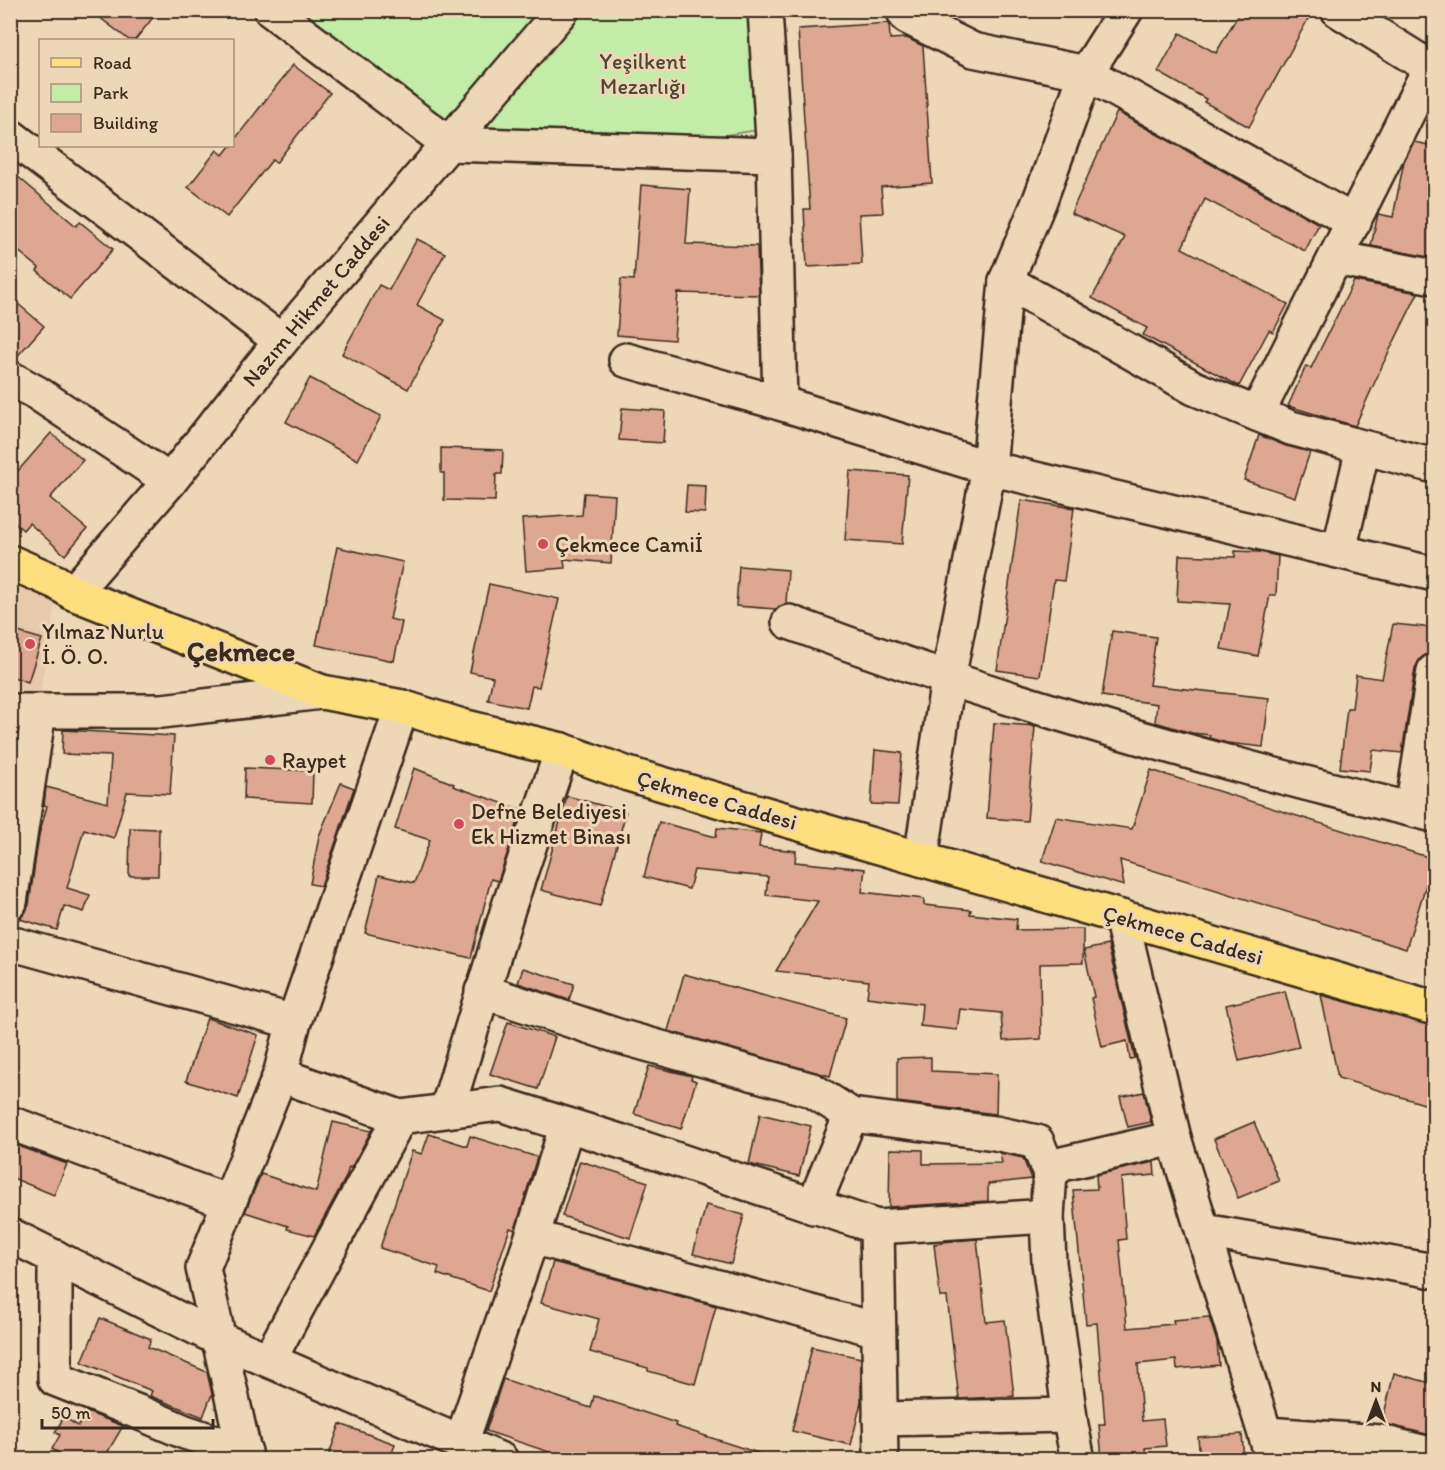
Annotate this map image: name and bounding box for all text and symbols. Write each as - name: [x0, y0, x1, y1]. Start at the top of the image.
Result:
- legend: [39, 39, 234, 147]
- park label: Yeşilkent Mezarlığı: [599, 48, 687, 100]
- text: Road: [93, 52, 132, 74]
- text: Park: [93, 82, 128, 104]
- text: Building: [93, 112, 159, 134]
- street label: Nazım Hikmet Caddesi: [237, 210, 395, 392]
- place label: Çekmece Camiİ: [555, 531, 703, 558]
- marker: Çekmece Camiİ: [536, 537, 550, 551]
- place label: Yılmaz Nurlu İ. Ö. O.: [42, 618, 164, 670]
- district label: Çekmece: [187, 634, 295, 668]
- marker: Yılmaz Nurlu İ. Ö. O.: [23, 637, 37, 651]
- place label: Raypet: [282, 747, 346, 774]
- marker: Raypet: [263, 753, 277, 767]
- street label: Çekmece Caddesi: [634, 764, 800, 836]
- place label: Defne Belediyesi Ek Hizmet Binası: [471, 798, 631, 850]
- marker: Defne Belediyesi Ek Hizmet Binası: [452, 817, 466, 831]
- street label: Çekmece Caddesi: [1100, 899, 1266, 971]
- north arrow: [1346, 1371, 1406, 1431]
- text: N: [1371, 1377, 1381, 1396]
- scale bar: [42, 1392, 213, 1430]
- text: 50 m: [51, 1402, 91, 1424]

